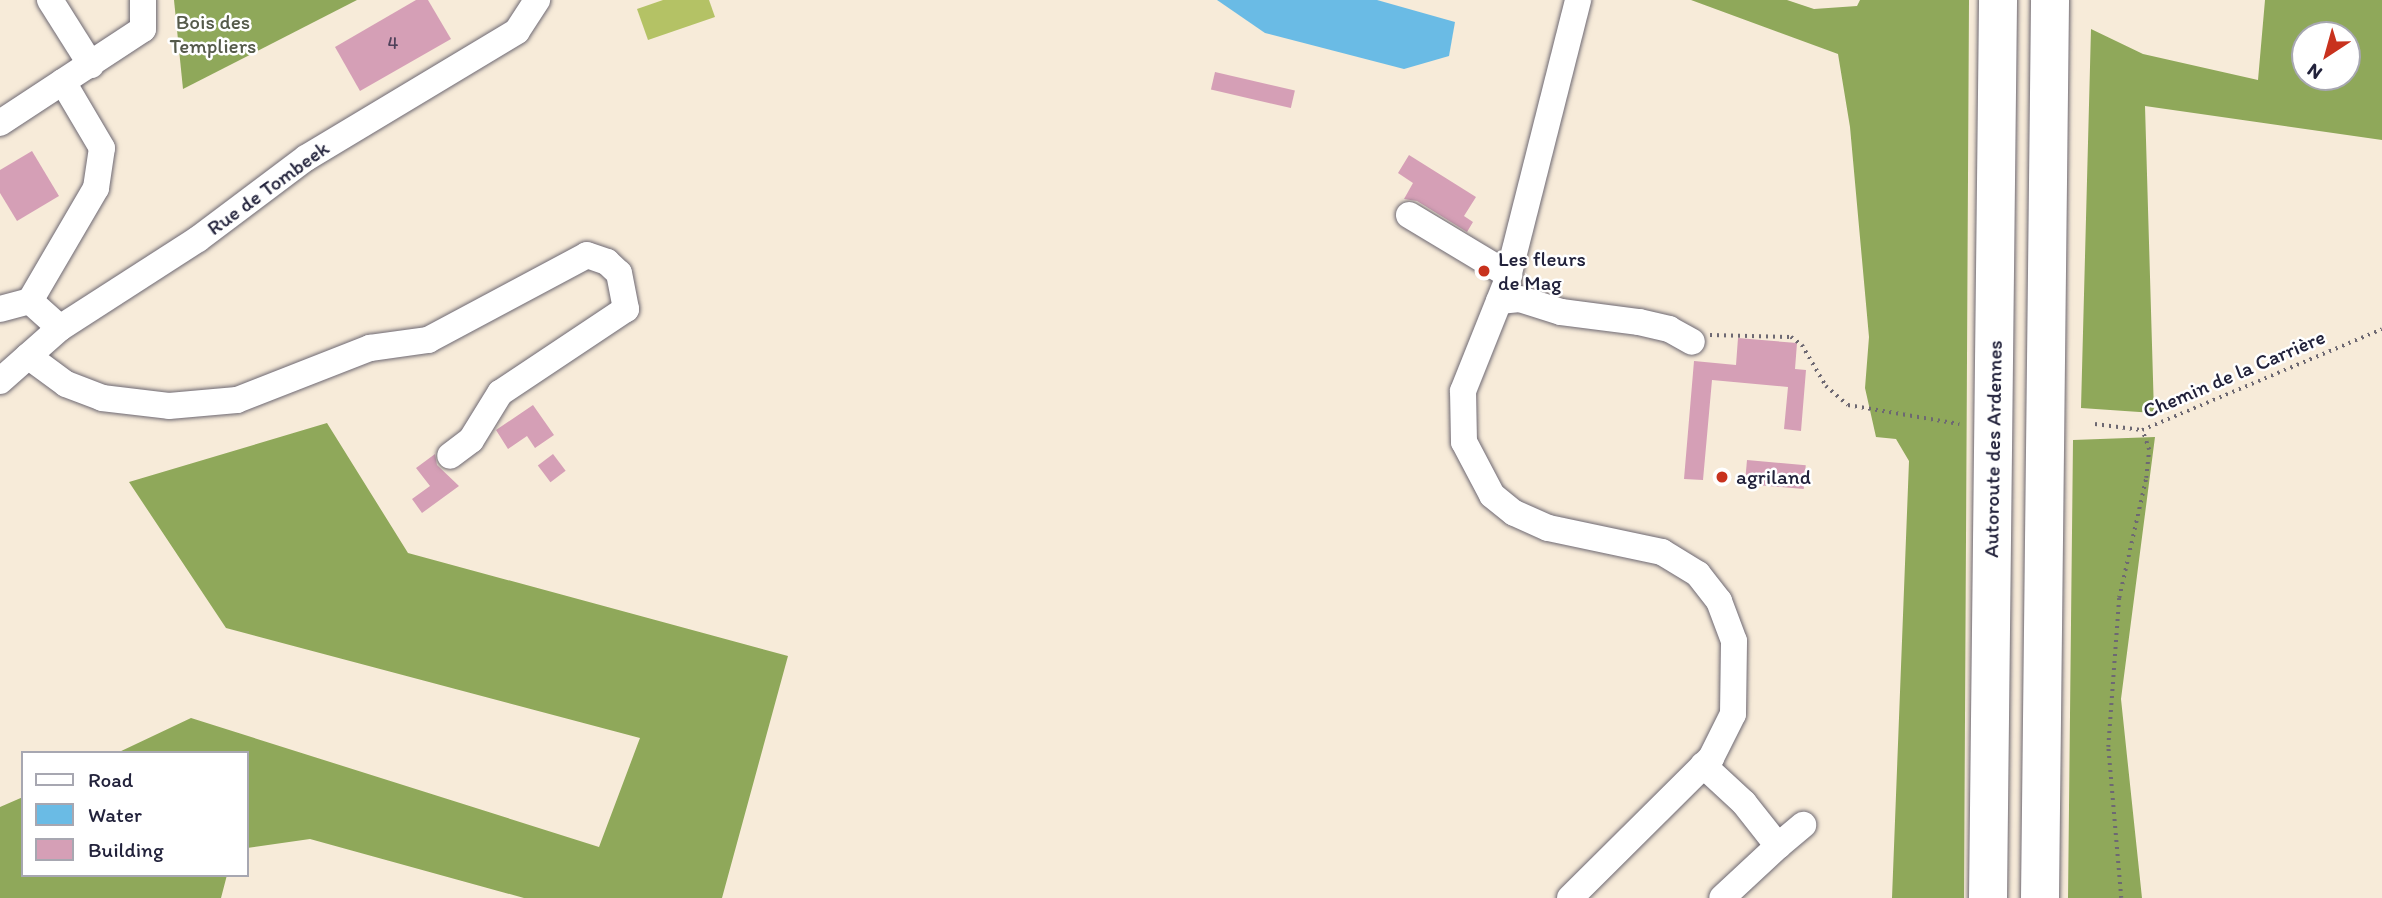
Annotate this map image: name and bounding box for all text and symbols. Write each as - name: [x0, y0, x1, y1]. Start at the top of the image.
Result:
- park label: Bois des Templiers: [170, 9, 256, 59]
- north arrow: [2291, 21, 2361, 91]
- house number: 4: [388, 32, 398, 54]
- text: N: [2303, 59, 2326, 85]
- street label: Rue de Tombeek: [202, 135, 334, 241]
- place label: Les fleurs de Mag: [1498, 246, 1586, 296]
- marker: Les fleurs de Mag: [1476, 263, 1492, 279]
- street label: Chemin de la Carrière: [2139, 324, 2329, 424]
- street label: Autoroute des Ardennes: [1979, 340, 2007, 558]
- place label: agriland: [1736, 464, 1811, 490]
- marker: agriland: [1714, 469, 1730, 485]
- legend: [21, 751, 248, 877]
- text: Road: [88, 767, 133, 792]
- text: Water: [88, 802, 142, 827]
- text: Building: [88, 837, 164, 862]

